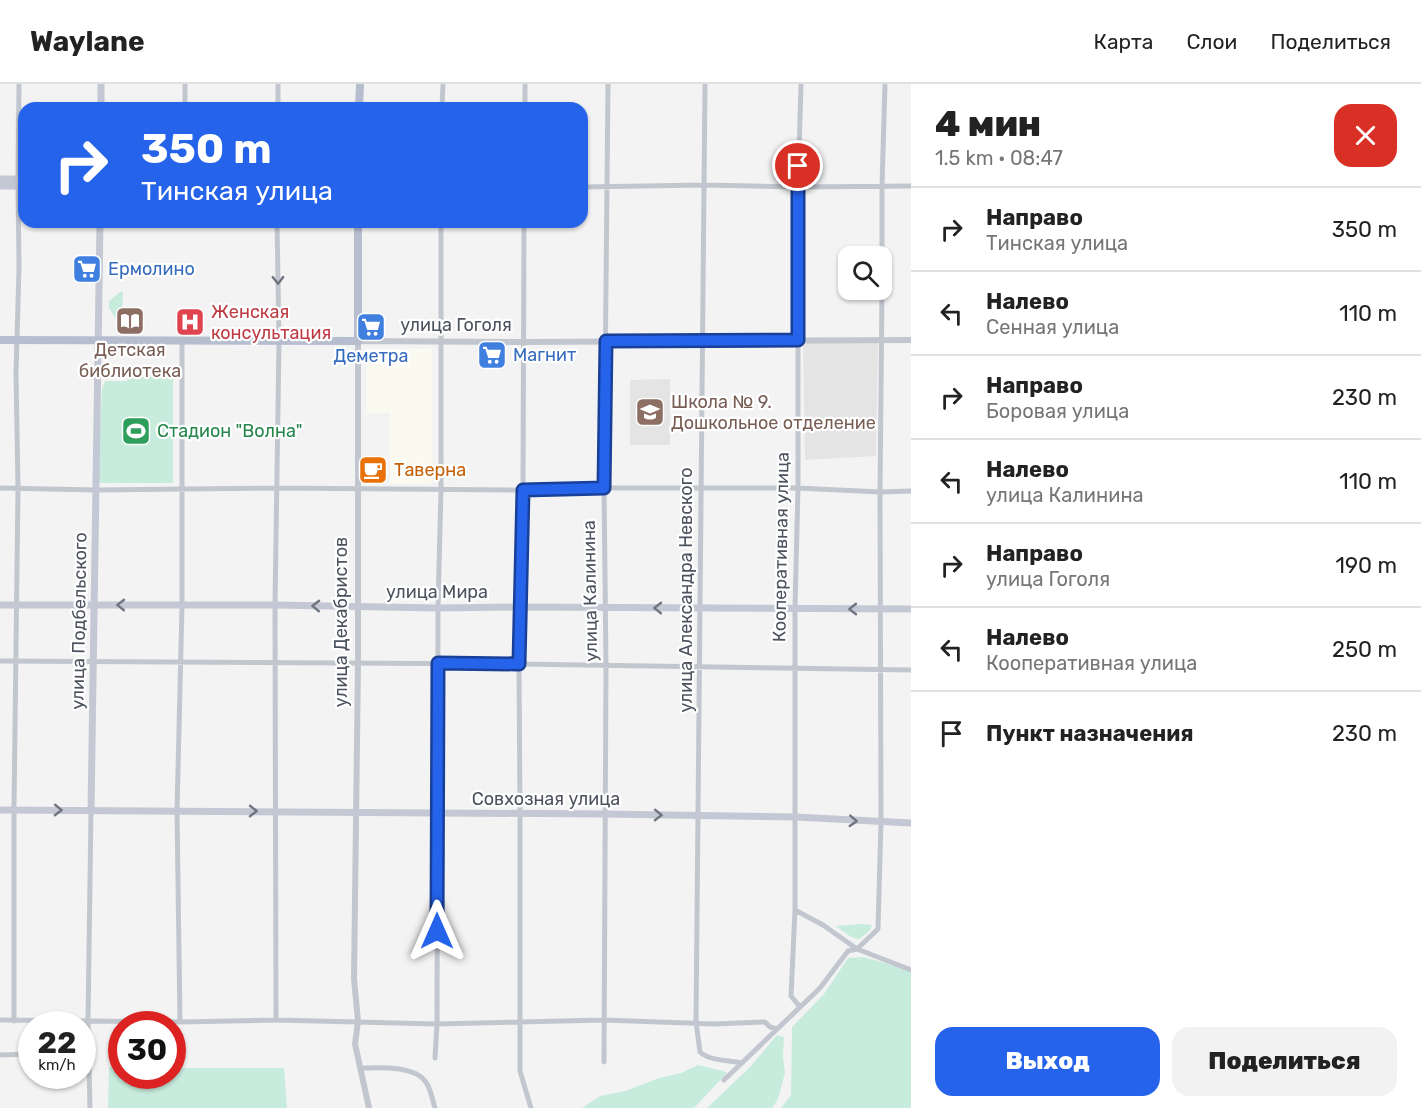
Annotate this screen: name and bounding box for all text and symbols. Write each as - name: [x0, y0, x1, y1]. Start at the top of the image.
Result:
- text: Waylane: [30, 25, 145, 58]
- text: Карта: [1093, 29, 1153, 54]
- text: Слои: [1186, 29, 1237, 54]
- text: Поделиться: [1270, 29, 1391, 54]
- text: 4 мин: [935, 102, 1041, 145]
- button: close: [1334, 104, 1397, 167]
- text: 350 m: [141, 124, 272, 174]
- icon: right: [42, 126, 120, 204]
- pin: [772, 140, 823, 191]
- text: 1.5 km · 08:47: [935, 146, 1063, 170]
- icon: arrive: [781, 149, 814, 182]
- text: Тинская улица: [141, 175, 333, 207]
- text: Направо: [986, 204, 1083, 231]
- icon: right: [935, 213, 968, 246]
- text: 350 m: [1332, 216, 1397, 243]
- text: Тинская улица: [986, 231, 1128, 255]
- map controls: [838, 246, 892, 300]
- button: search: [838, 246, 892, 300]
- supermarket icon: Ермолино: [71, 253, 103, 285]
- place label: Ермолино: [108, 258, 195, 280]
- one-way arrow: [272, 276, 284, 285]
- text: Налево: [986, 288, 1069, 315]
- icon: left: [935, 297, 968, 330]
- text: 110 m: [1339, 300, 1397, 327]
- place label: Женская консультация: [211, 301, 331, 344]
- library icon: Детская библиотека: [114, 305, 146, 337]
- hospital icon: Женская консультация: [174, 306, 206, 338]
- supermarket icon: Деметра: [355, 311, 387, 343]
- street label: улица Гоголя: [400, 314, 512, 336]
- text: Сенная улица: [986, 315, 1119, 339]
- place label: Детская библиотека: [79, 339, 181, 382]
- supermarket icon: Магнит: [476, 339, 508, 371]
- place label: Магнит: [513, 344, 576, 366]
- place label: Деметра: [333, 345, 409, 367]
- text: Направо: [986, 372, 1083, 399]
- icon: right: [935, 381, 968, 414]
- text: 230 m: [1332, 384, 1397, 411]
- place label: Школа № 9. Дошкольное отделение: [671, 391, 876, 434]
- school or university icon: Школа № 9. Дошкольное отделение: [634, 396, 666, 428]
- text: Боровая улица: [986, 399, 1129, 423]
- sports icon: Стадион "Волна": [120, 415, 152, 447]
- place label: Стадион "Волна": [157, 420, 303, 442]
- street label: Кооперативная улица: [768, 452, 794, 642]
- cafe icon: Таверна: [357, 454, 389, 486]
- text: Налево: [986, 456, 1069, 483]
- place label: Таверна: [394, 459, 466, 481]
- icon: left: [935, 465, 968, 498]
- street label: улица Александра Невского: [675, 467, 697, 713]
- text: 110 m: [1339, 468, 1397, 495]
- text: улица Калинина: [986, 483, 1144, 507]
- street label: улица Калинина: [578, 520, 602, 662]
- street label: улица Подбельского: [66, 532, 92, 710]
- street label: улица Декабристов: [330, 537, 352, 707]
- text: Направо: [986, 540, 1083, 567]
- icon: right: [935, 549, 968, 582]
- text: 190 m: [1336, 552, 1397, 579]
- text: улица Гоголя: [986, 567, 1110, 591]
- street label: улица Мира: [386, 581, 488, 603]
- one-way arrow: [116, 599, 125, 611]
- one-way arrow: [311, 600, 320, 612]
- one-way arrow: [653, 602, 662, 614]
- one-way arrow: [848, 603, 857, 615]
- text: Налево: [986, 624, 1069, 651]
- icon: left: [935, 633, 968, 666]
- text: 250 m: [1332, 636, 1397, 663]
- text: Кооперативная улица: [986, 651, 1197, 675]
- icon: arrive: [935, 717, 968, 750]
- text: Пункт назначения: [986, 720, 1194, 747]
- text: 230 m: [1332, 720, 1397, 747]
- street label: Совхозная улица: [472, 788, 620, 810]
- one-way arrow: [54, 804, 63, 816]
- one-way arrow: [249, 805, 258, 817]
- one-way arrow: [654, 809, 663, 821]
- one-way arrow: [849, 814, 858, 827]
- position arrow: [405, 899, 469, 963]
- speed limit sign: 30: [108, 1011, 186, 1089]
- text: 22: [38, 1025, 77, 1061]
- button: Выход: [935, 1027, 1160, 1096]
- button: Поделиться: [1172, 1027, 1397, 1096]
- text: km/h: [38, 1056, 76, 1074]

